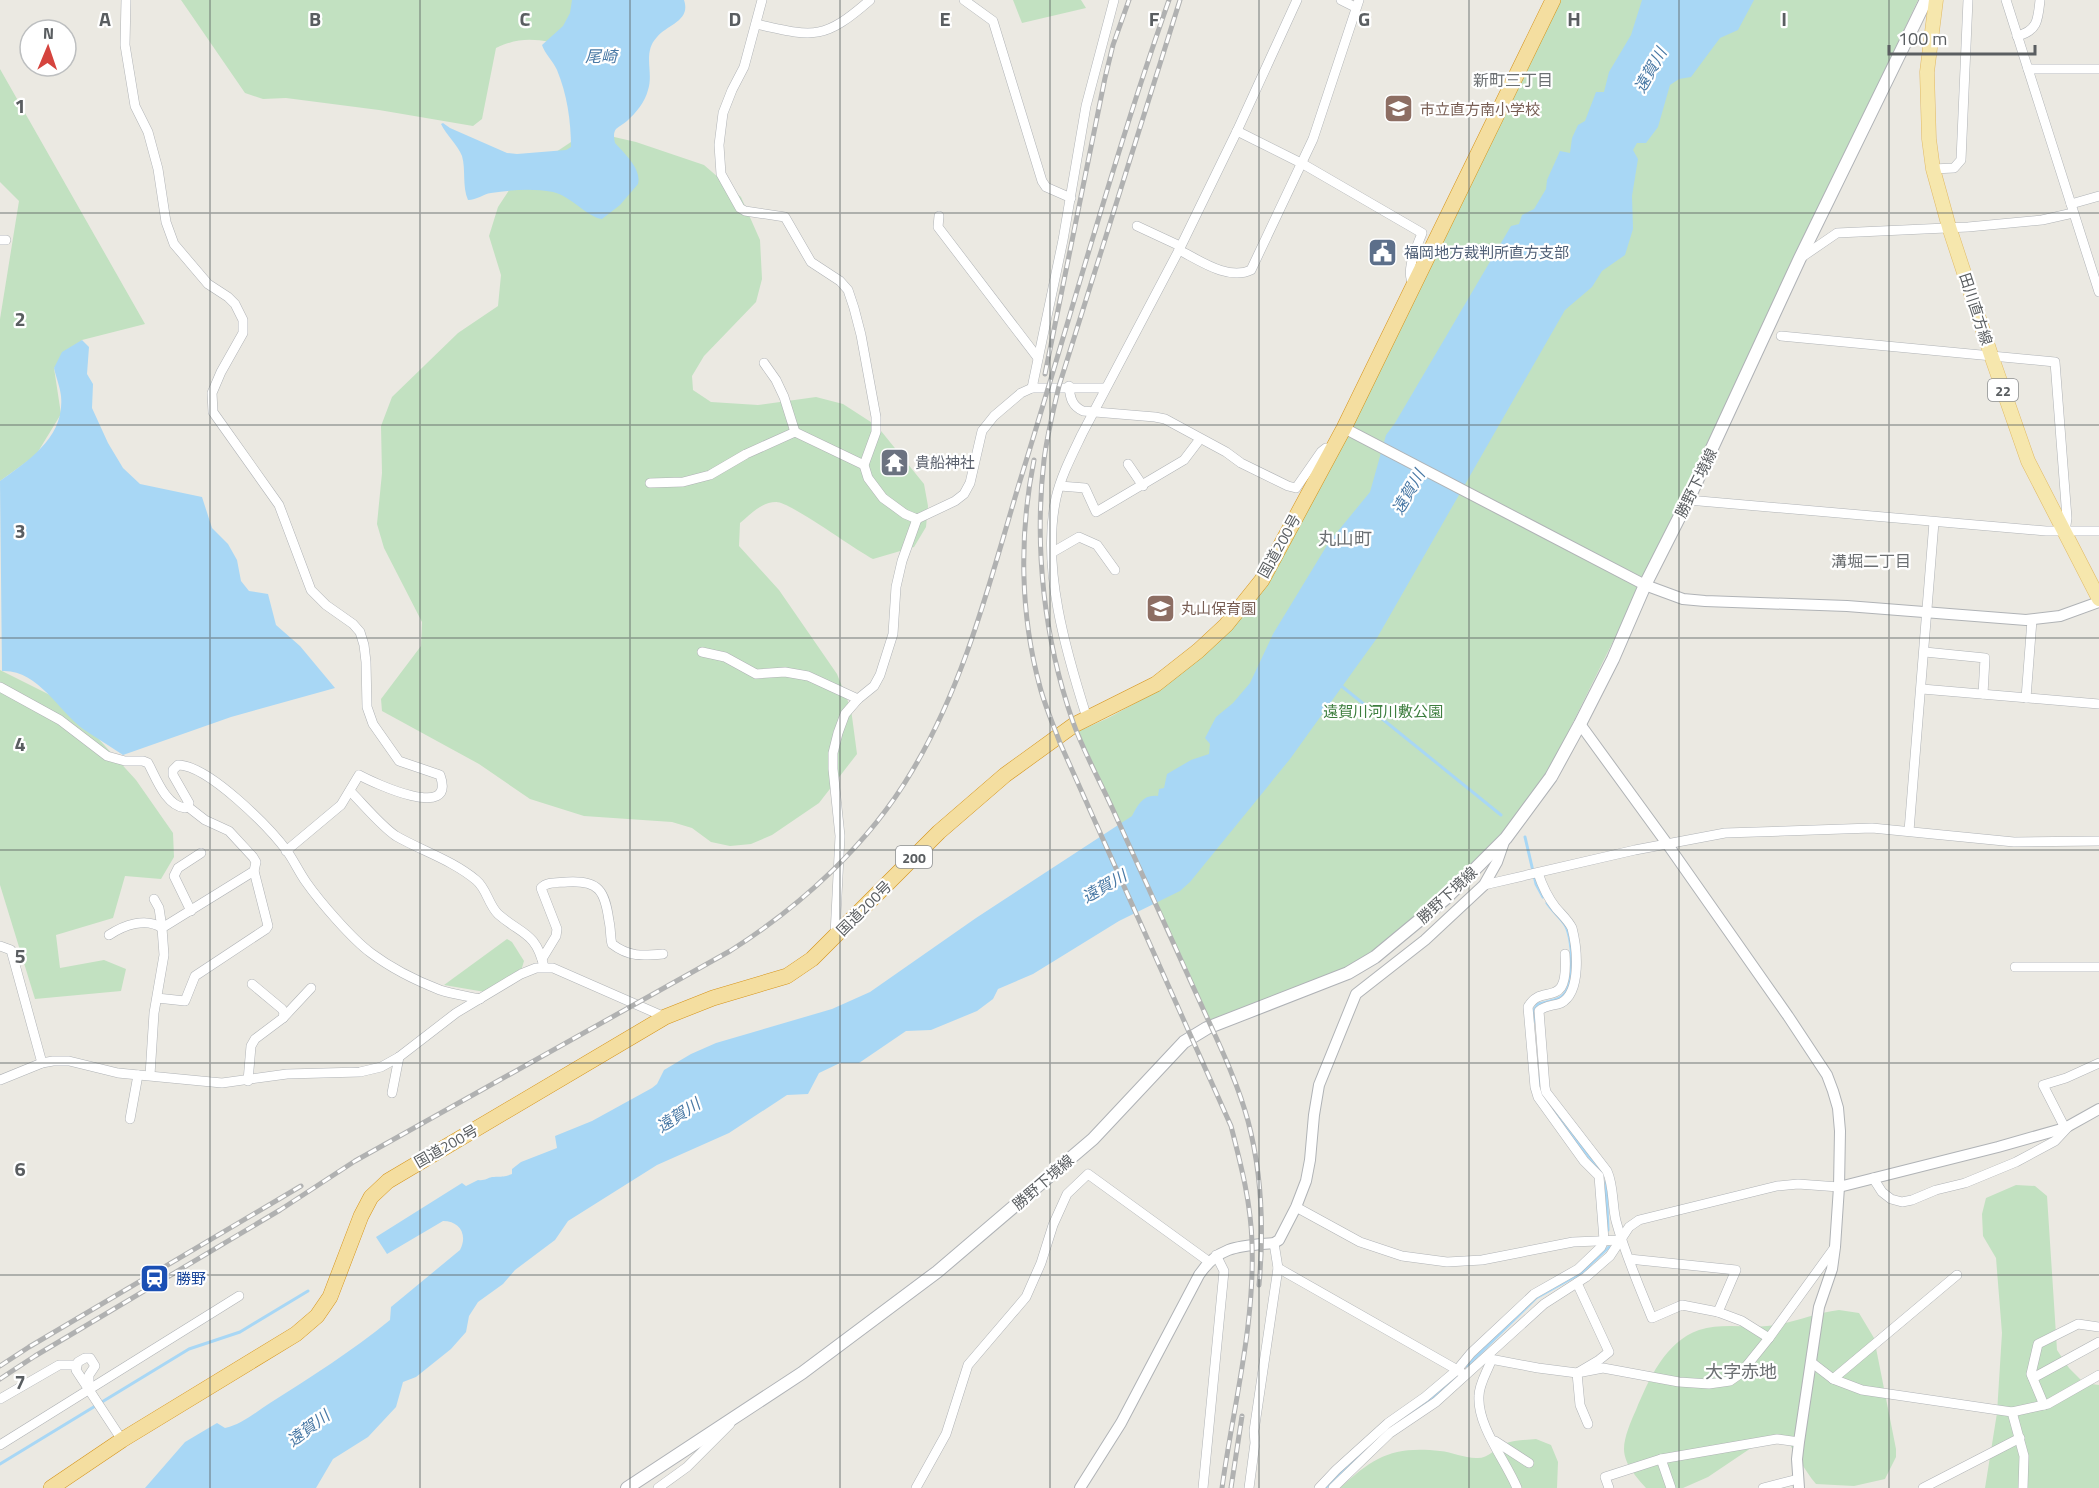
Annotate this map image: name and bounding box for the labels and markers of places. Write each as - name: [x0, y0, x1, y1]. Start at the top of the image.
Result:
- school or university icon: 市立直方南小学校: [1383, 93, 1415, 125]
- place label: 市立直方南小学校: [1420, 98, 1540, 121]
- public building icon: 福岡地方裁判所直方支部: [1367, 236, 1399, 268]
- place label: 福岡地方裁判所直方支部: [1404, 241, 1569, 264]
- temple icon: 貴船神社: [878, 446, 910, 478]
- place label: 貴船神社: [915, 451, 975, 474]
- school or university icon: 丸山保育園: [1144, 592, 1176, 624]
- place label: 丸山保育園: [1181, 597, 1256, 620]
- station icon: 勝野: [139, 1262, 171, 1294]
- place label: 勝野: [176, 1267, 206, 1290]

